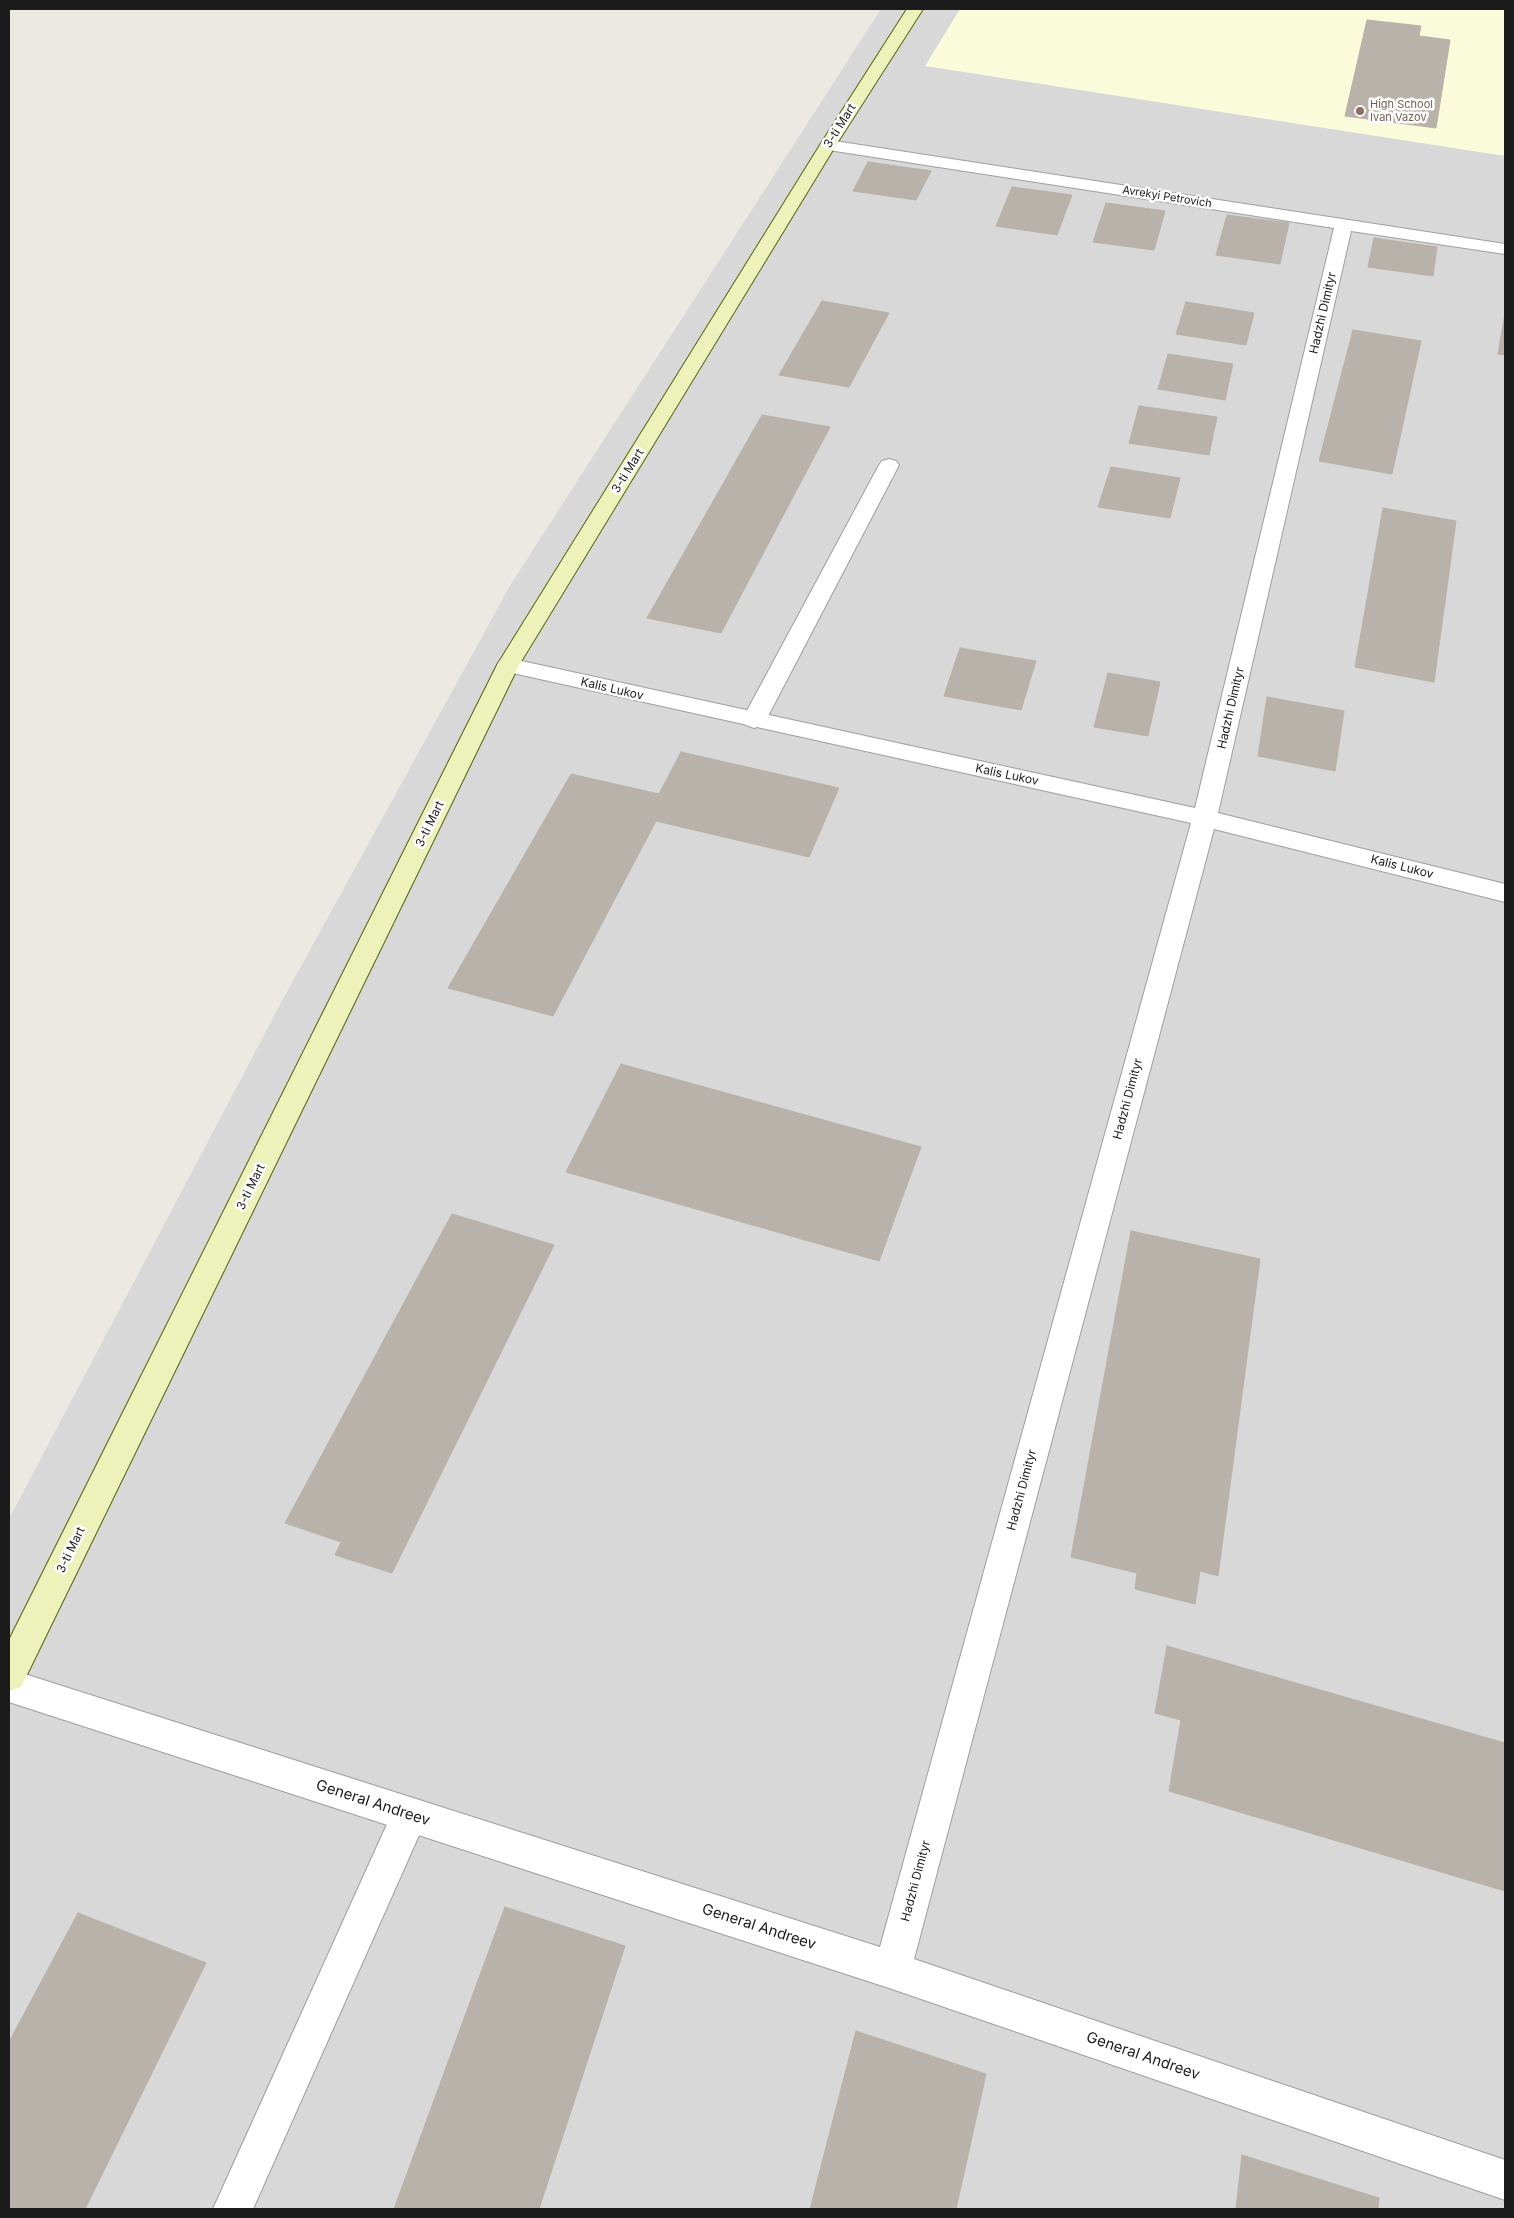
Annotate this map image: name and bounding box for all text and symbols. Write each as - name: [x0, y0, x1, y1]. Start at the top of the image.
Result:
- place label: High School Ivan Vazov: [1370, 98, 1433, 124]
- street label: 3-ti Mart: [821, 101, 859, 151]
- marker: High School Ivan Vazov: [1354, 105, 1366, 117]
- street label: Avrekyi Petrovich: [1121, 183, 1213, 211]
- street label: Hadzhi Dimityr: [1307, 271, 1339, 355]
- street label: 3-ti Mart: [609, 446, 647, 496]
- street label: Hadzhi Dimityr: [1215, 666, 1247, 750]
- street label: Kalis Lukov: [579, 675, 645, 703]
- street label: Kalis Lukov: [974, 761, 1040, 789]
- street label: 3-ti Mart: [413, 799, 447, 849]
- street label: Kalis Lukov: [1369, 852, 1435, 882]
- street label: Hadzhi Dimityr: [1110, 1057, 1146, 1141]
- street label: 3-ti Mart: [234, 1162, 268, 1212]
- street label: Hadzhi Dimityr: [1004, 1448, 1040, 1532]
- street label: 3-ti Mart: [54, 1525, 88, 1575]
- street label: General Andreev: [314, 1776, 432, 1830]
- street label: Hadzhi Dimityr: [898, 1839, 934, 1923]
- street label: General Andreev: [700, 1900, 818, 1954]
- street label: General Andreev: [1084, 2028, 1202, 2084]

